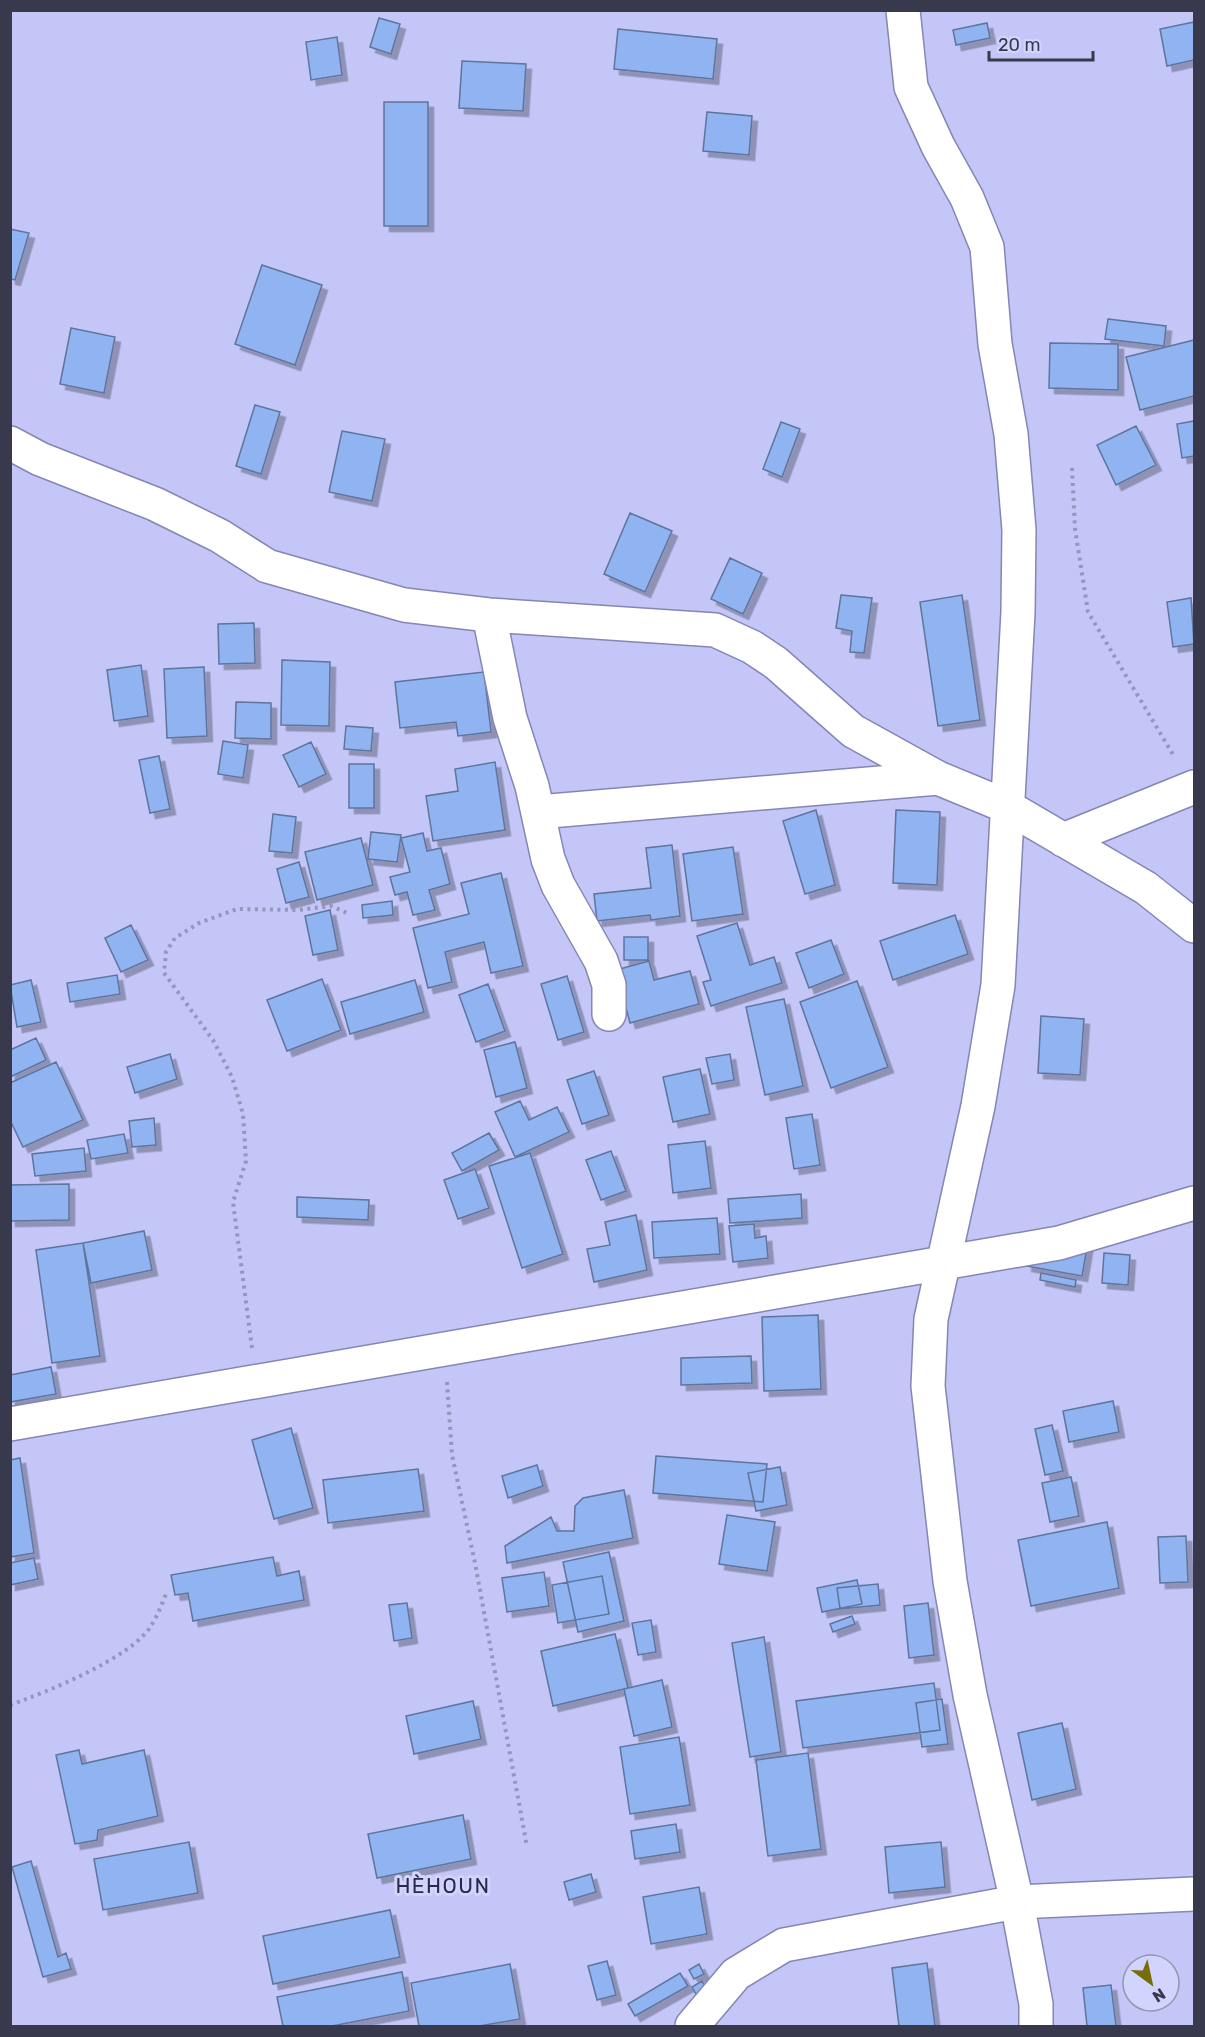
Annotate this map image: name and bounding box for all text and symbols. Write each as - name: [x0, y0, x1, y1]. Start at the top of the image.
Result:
- scale bar: [989, 24, 1092, 62]
- text: 20 m: [998, 34, 1040, 56]
- district label: HÈHOUN: [395, 1873, 491, 1898]
- north arrow: [1121, 1953, 1181, 2013]
- text: N: [1149, 1984, 1169, 2006]

